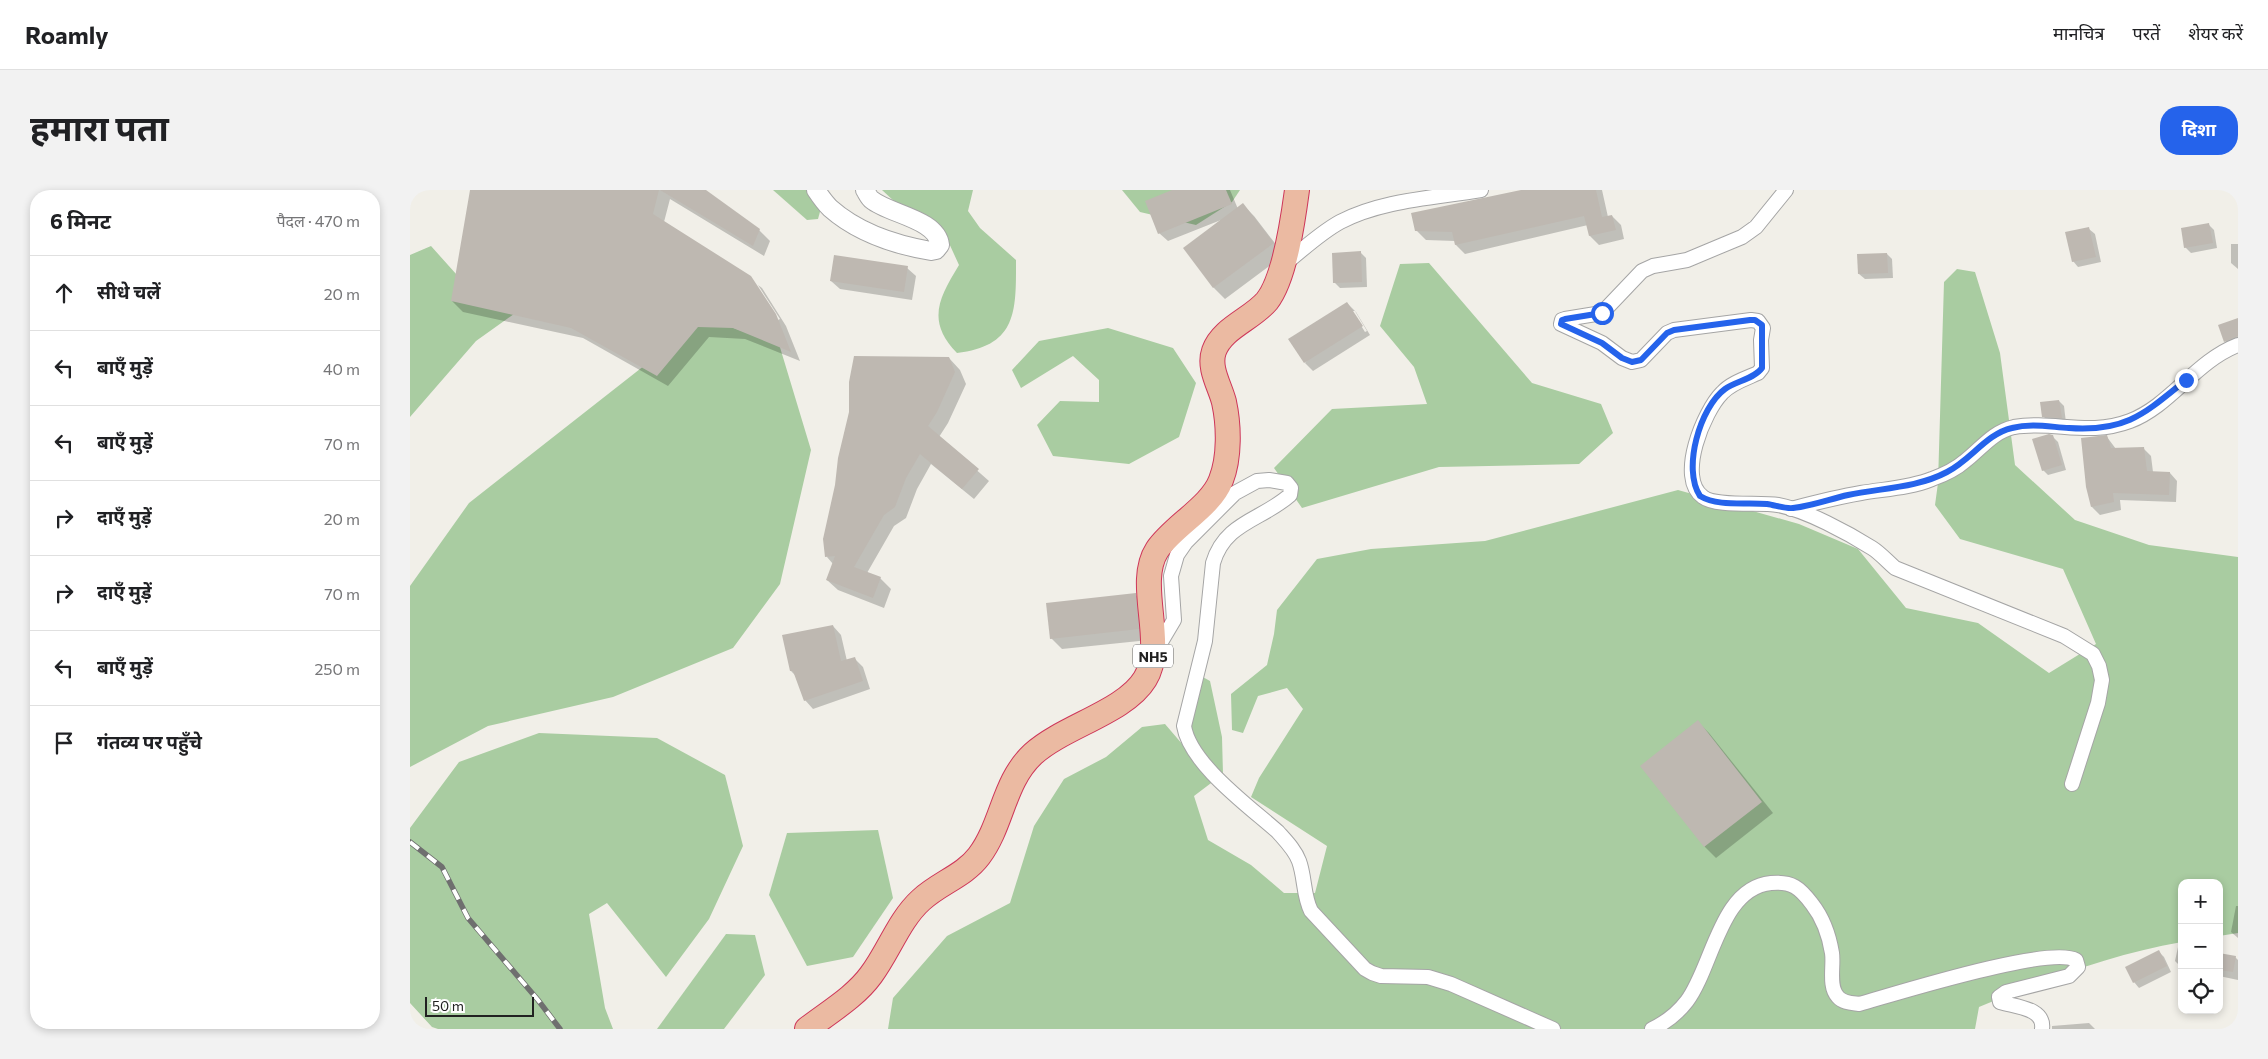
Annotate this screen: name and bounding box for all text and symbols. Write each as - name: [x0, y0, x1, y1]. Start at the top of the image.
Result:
- text: Roamly: [25, 20, 108, 49]
- text: मानचित्र: [2053, 22, 2104, 44]
- text: परतें: [2132, 22, 2160, 44]
- text: शेयर करें: [2188, 22, 2243, 44]
- text: हमारा पता: [30, 105, 169, 148]
- button: दिशा: [2160, 106, 2238, 155]
- text: 6 मिनट: [50, 208, 111, 233]
- text: पैदल · 470 m: [277, 211, 360, 230]
- icon: ahead: [50, 279, 78, 307]
- text: सीधे चलें: [97, 280, 161, 303]
- text: 20 m: [324, 284, 360, 303]
- route start: [1591, 302, 1614, 325]
- icon: left: [50, 354, 78, 382]
- text: बाएँ मुड़ें: [97, 355, 153, 378]
- text: 40 m: [323, 359, 360, 378]
- route end: [2175, 369, 2198, 392]
- icon: left: [50, 429, 78, 457]
- text: बाएँ मुड़ें: [97, 430, 153, 453]
- text: 70 m: [324, 434, 360, 453]
- icon: right: [50, 504, 78, 532]
- text: दाएँ मुड़ें: [97, 505, 152, 528]
- text: 20 m: [324, 509, 360, 528]
- icon: right: [50, 579, 78, 607]
- text: दाएँ मुड़ें: [97, 580, 152, 603]
- text: 70 m: [324, 584, 360, 603]
- road number: NH5: [1133, 644, 1173, 668]
- icon: left: [50, 654, 78, 682]
- text: बाएँ मुड़ें: [97, 655, 153, 678]
- text: 250 m: [314, 659, 360, 678]
- icon: arrive: [50, 729, 78, 757]
- text: गंतव्य पर पहुँचे: [97, 730, 202, 753]
- map controls: [2178, 879, 2223, 1014]
- button: +: [2178, 879, 2223, 924]
- button: −: [2178, 924, 2223, 969]
- button: locate: [2178, 969, 2223, 1014]
- scale bar: [425, 994, 534, 1017]
- text: 50 m: [432, 997, 464, 1014]

